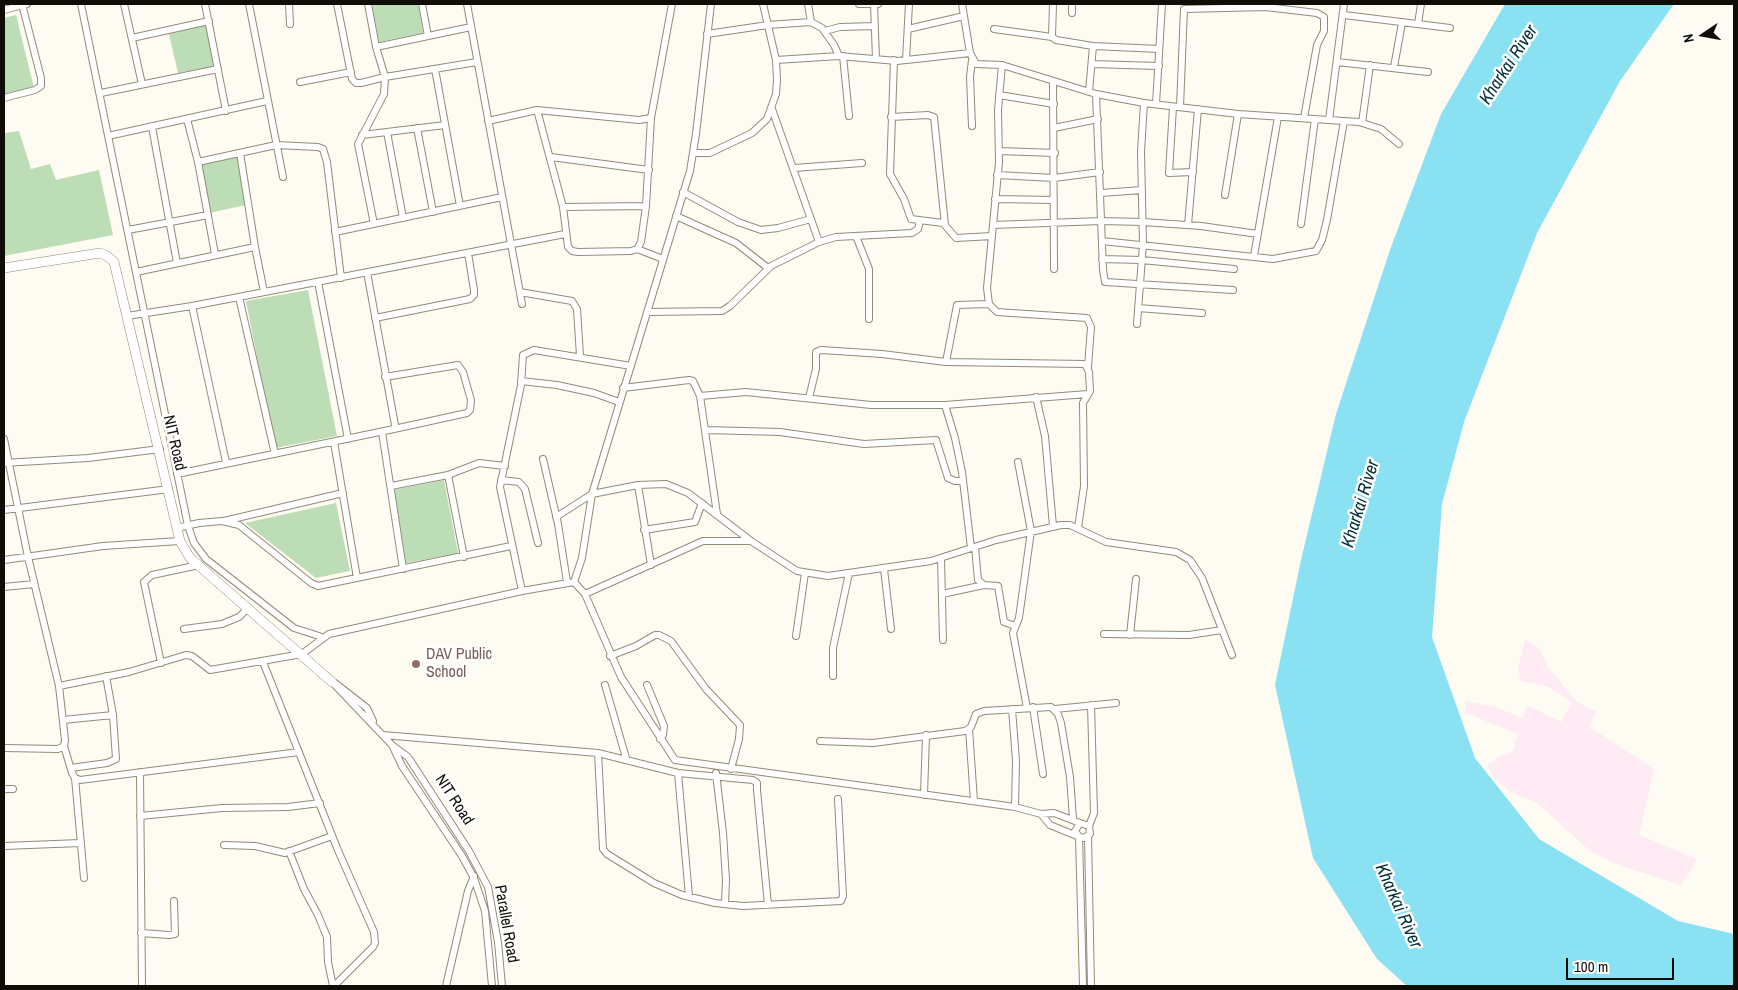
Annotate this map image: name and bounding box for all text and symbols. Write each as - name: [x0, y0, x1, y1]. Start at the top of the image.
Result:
- north arrow: [1678, 10, 1728, 60]
- water label: Kharkai River: [1475, 21, 1543, 109]
- text: N: [1679, 32, 1698, 44]
- street label: NIT Road: [158, 413, 190, 473]
- water label: Kharkai River: [1337, 458, 1385, 550]
- place label: DAV Public School: [426, 645, 492, 683]
- marker: DAV Public School: [410, 658, 422, 670]
- street label: NIT Road: [431, 771, 477, 829]
- water label: Kharkai River: [1370, 860, 1426, 952]
- street label: Parallel Road: [490, 884, 522, 964]
- scale bar: [1568, 948, 1676, 980]
- text: 100 m: [1574, 956, 1608, 977]

